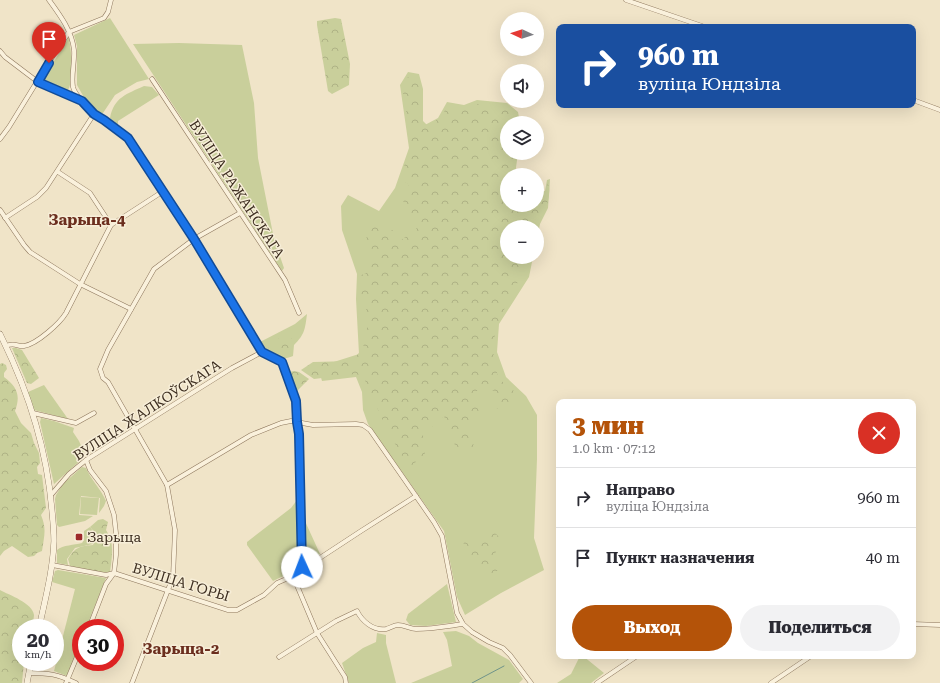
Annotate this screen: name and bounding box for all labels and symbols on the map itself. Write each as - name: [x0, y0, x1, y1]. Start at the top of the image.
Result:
- north arrow: [500, 12, 544, 56]
- pin: [32, 22, 66, 63]
- street label: ВУЛІЦА РАЖАНСКАГА: [186, 117, 288, 261]
- district label: Зарыца-4: [49, 211, 126, 229]
- street label: ВУЛІЦА ЖАЛКОЎСКАГА: [70, 356, 224, 464]
- place label: Зарыца: [87, 529, 141, 545]
- marker: Зарыца: [74, 532, 84, 542]
- position arrow: [281, 546, 323, 588]
- street label: ВУЛІЦА ГОРЫ: [131, 560, 231, 604]
- speed limit sign: 30: [72, 619, 124, 671]
- district label: Зарыца-2: [143, 640, 219, 658]

